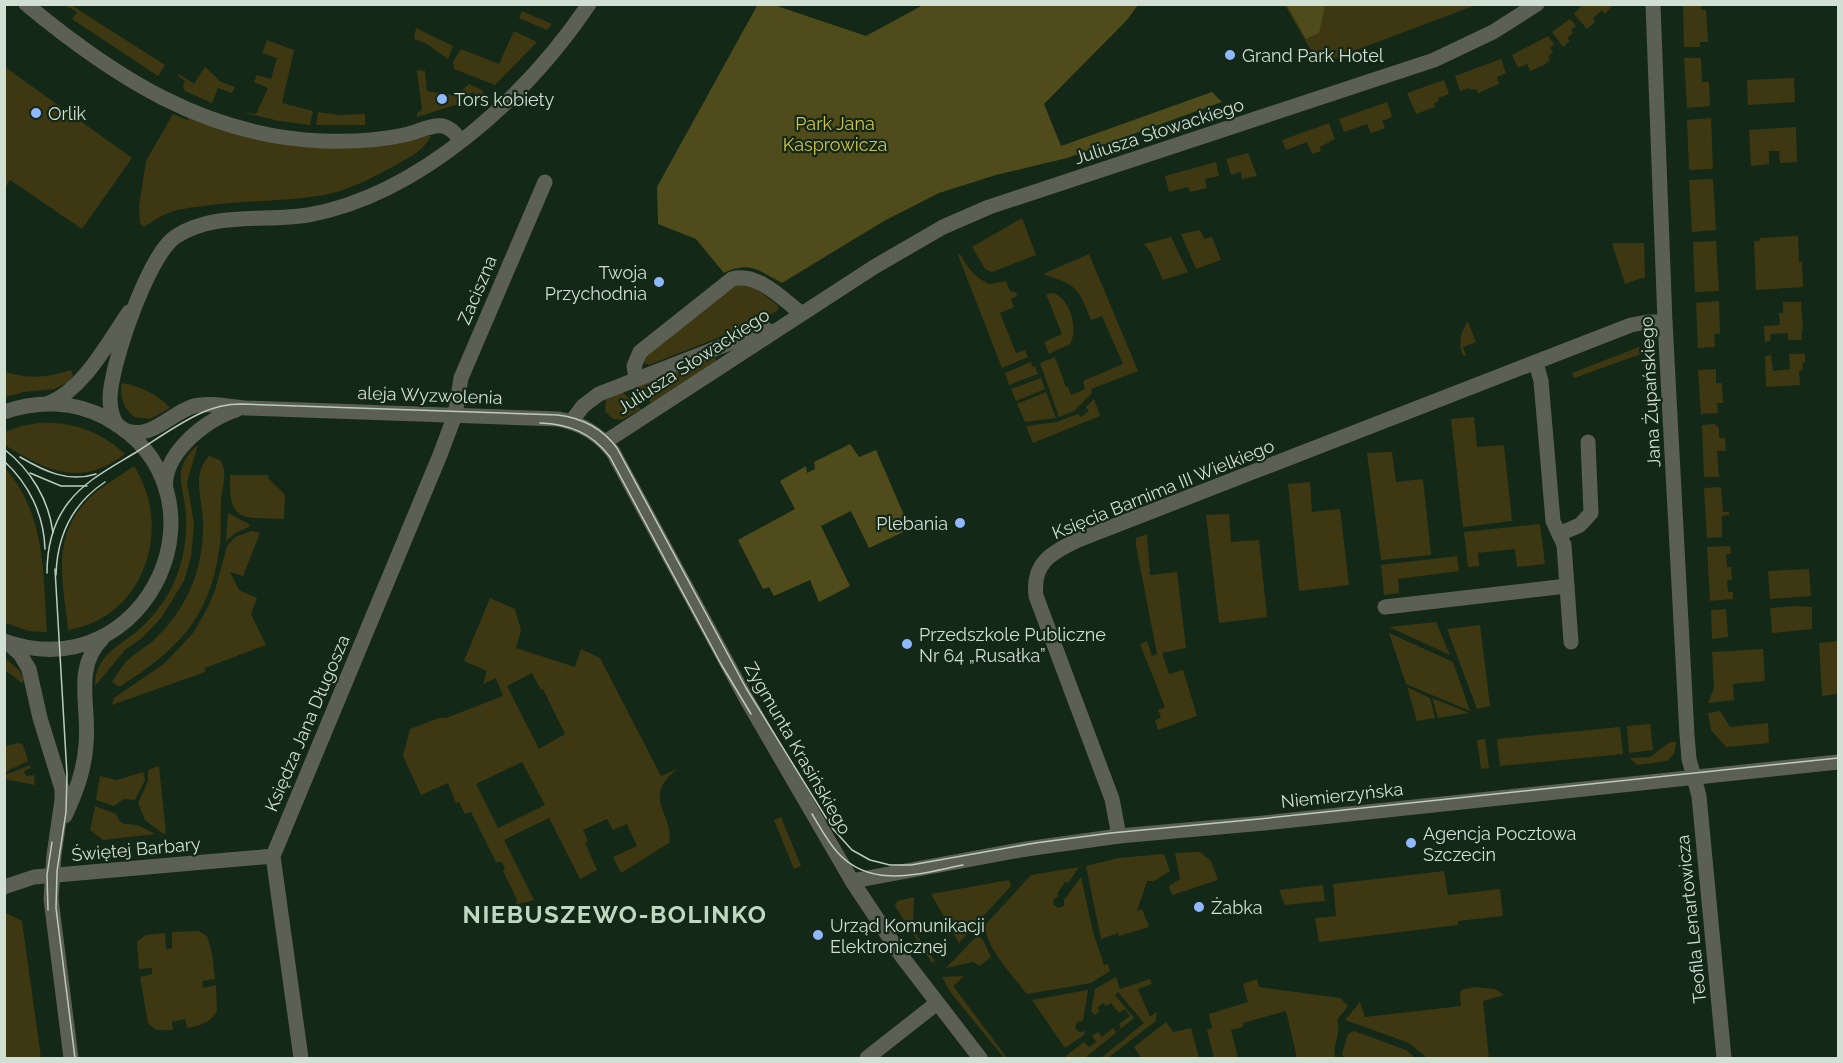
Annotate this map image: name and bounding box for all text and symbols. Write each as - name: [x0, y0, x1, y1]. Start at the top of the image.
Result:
- place label: Grand Park Hotel: [1242, 45, 1384, 66]
- marker: Grand Park Hotel: [1223, 48, 1237, 62]
- place label: Tors kobiety: [454, 89, 555, 110]
- marker: Tors kobiety: [435, 92, 449, 106]
- street label: Juliusza Słowackiego: [1071, 94, 1247, 168]
- place label: Orlik: [48, 103, 87, 124]
- marker: Orlik: [29, 106, 43, 120]
- park label: Park Jana Kasprowicza: [783, 113, 887, 155]
- street label: Zaciszna: [453, 252, 501, 328]
- place label: Twoja Przychodnia: [545, 262, 647, 304]
- marker: Twoja Przychodnia: [652, 275, 666, 289]
- street label: Juliusza Słowackiego: [613, 304, 773, 418]
- street label: Jana Żupańskiego: [1636, 316, 1664, 468]
- street label: aleja Wyzwolenia: [357, 382, 503, 408]
- street label: Księcia Barnima III Wielkiego: [1049, 435, 1277, 543]
- place label: Plebania: [876, 513, 948, 534]
- marker: Plebania: [953, 516, 967, 530]
- place label: Przedszkole Publiczne Nr 64 „Rusałka”: [919, 624, 1106, 666]
- street label: Księdza Jana Długosza: [260, 631, 354, 815]
- marker: Przedszkole Publiczne Nr 64 „Rusałka”: [900, 637, 914, 651]
- street label: Zygmunta Krasińskiego: [740, 658, 856, 838]
- street label: Niemierzyńska: [1280, 778, 1404, 812]
- place label: Agencja Pocztowa Szczecin: [1423, 823, 1576, 865]
- street label: Świętej Barbary: [70, 832, 202, 865]
- street label: Teofila Lenartowicza: [1672, 834, 1710, 1004]
- marker: Agencja Pocztowa Szczecin: [1404, 836, 1418, 850]
- place label: Żabka: [1211, 897, 1263, 918]
- district label: NIEBUSZEWO-BOLINKO: [463, 900, 767, 929]
- marker: Żabka: [1192, 900, 1206, 914]
- place label: Urząd Komunikacji Elektronicznej: [830, 915, 985, 957]
- marker: Urząd Komunikacji Elektronicznej: [811, 928, 825, 942]

